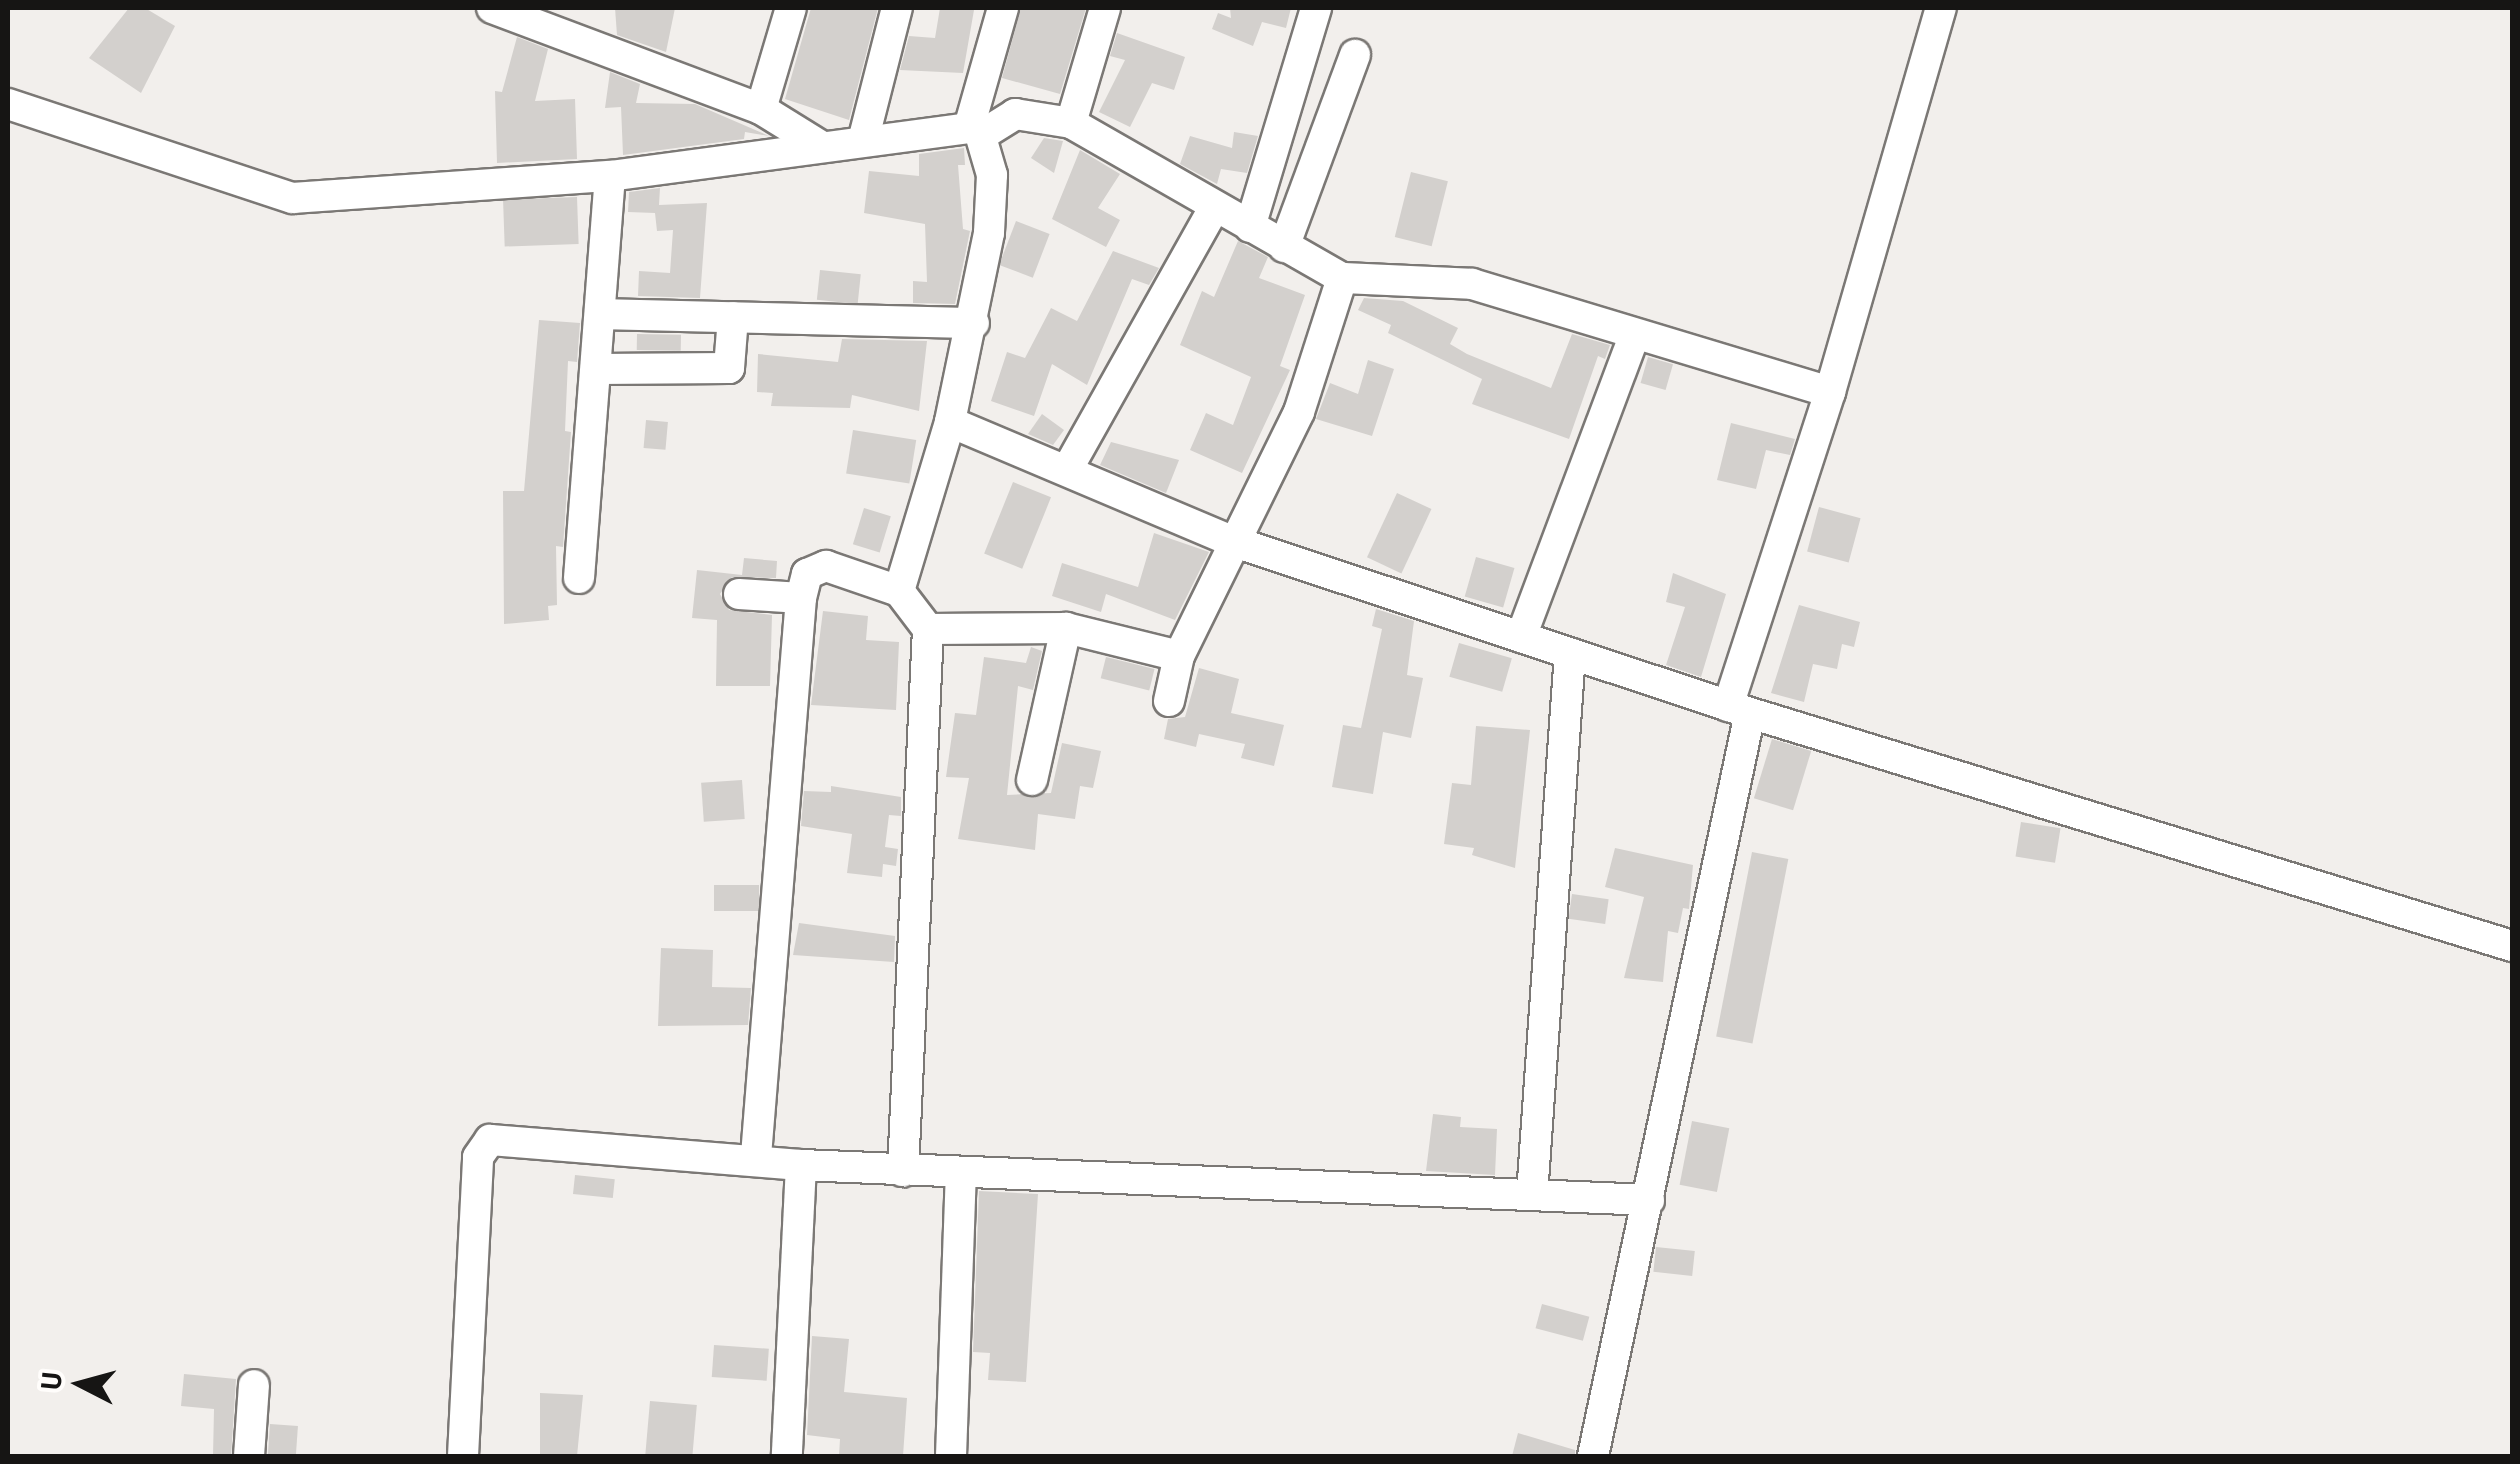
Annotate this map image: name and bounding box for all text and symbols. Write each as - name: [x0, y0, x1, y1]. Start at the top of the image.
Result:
- north arrow: [30, 1334, 130, 1434]
- text: U: [32, 1370, 68, 1391]

